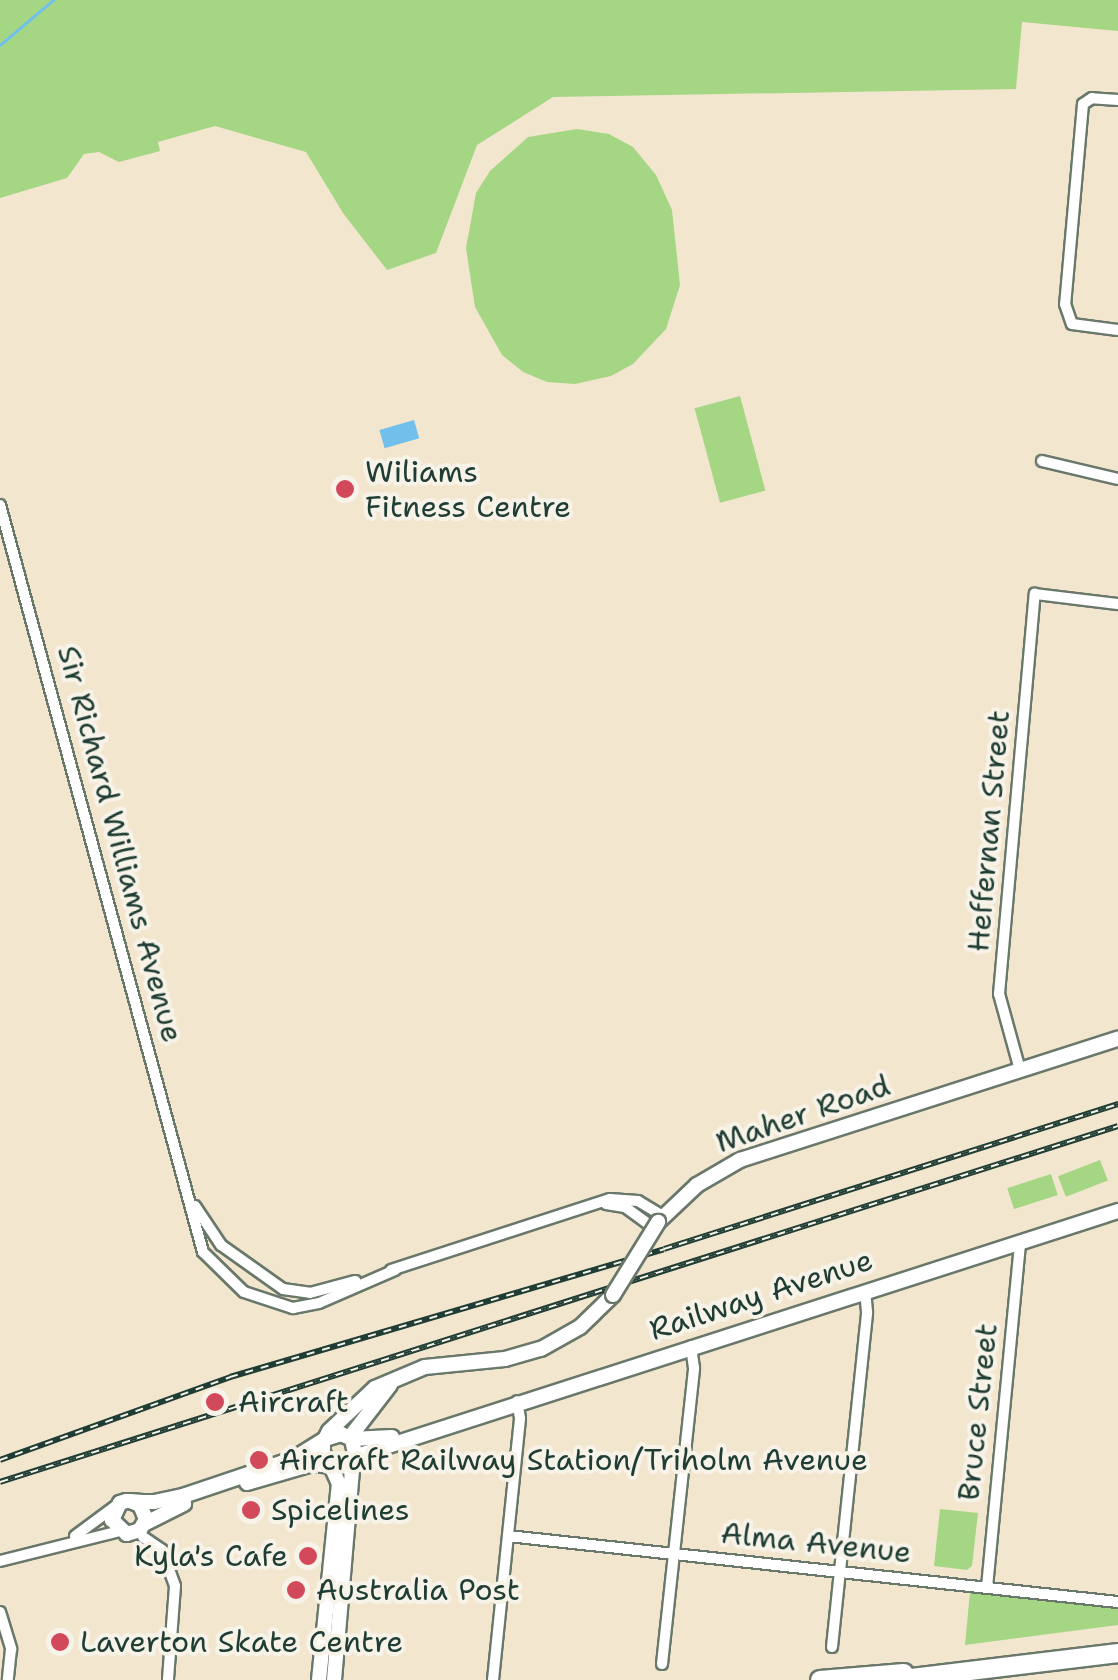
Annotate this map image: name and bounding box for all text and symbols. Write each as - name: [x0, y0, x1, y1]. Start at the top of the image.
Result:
- place label: Wiliams Fitness Centre: [365, 454, 571, 524]
- marker: Wiliams Fitness Centre: [334, 478, 356, 500]
- street label: Sir Richard Williams Avenue: [50, 642, 190, 1046]
- street label: Heffernan Street: [960, 709, 1018, 953]
- street label: Maher Road: [711, 1067, 895, 1161]
- street label: Railway Avenue: [645, 1242, 877, 1348]
- street label: Bruce Street: [951, 1322, 1005, 1502]
- place label: Aircraft: [238, 1384, 349, 1420]
- marker: Aircraft: [202, 1389, 228, 1415]
- place label: Aircraft Railway Station/Triholm Avenue: [279, 1442, 868, 1478]
- marker: Aircraft Railway Station/Triholm Avenue: [248, 1449, 270, 1471]
- place label: Spicelines: [271, 1492, 410, 1528]
- marker: Spicelines: [240, 1499, 262, 1521]
- street label: Alma Avenue: [719, 1515, 913, 1571]
- place label: Kyla's Cafe: [134, 1538, 288, 1574]
- marker: Kyla's Cafe: [297, 1545, 319, 1567]
- place label: Australia Post: [316, 1572, 520, 1608]
- marker: Australia Post: [285, 1579, 307, 1601]
- place label: Laverton Skate Centre: [80, 1624, 403, 1660]
- marker: Laverton Skate Centre: [49, 1631, 71, 1653]

